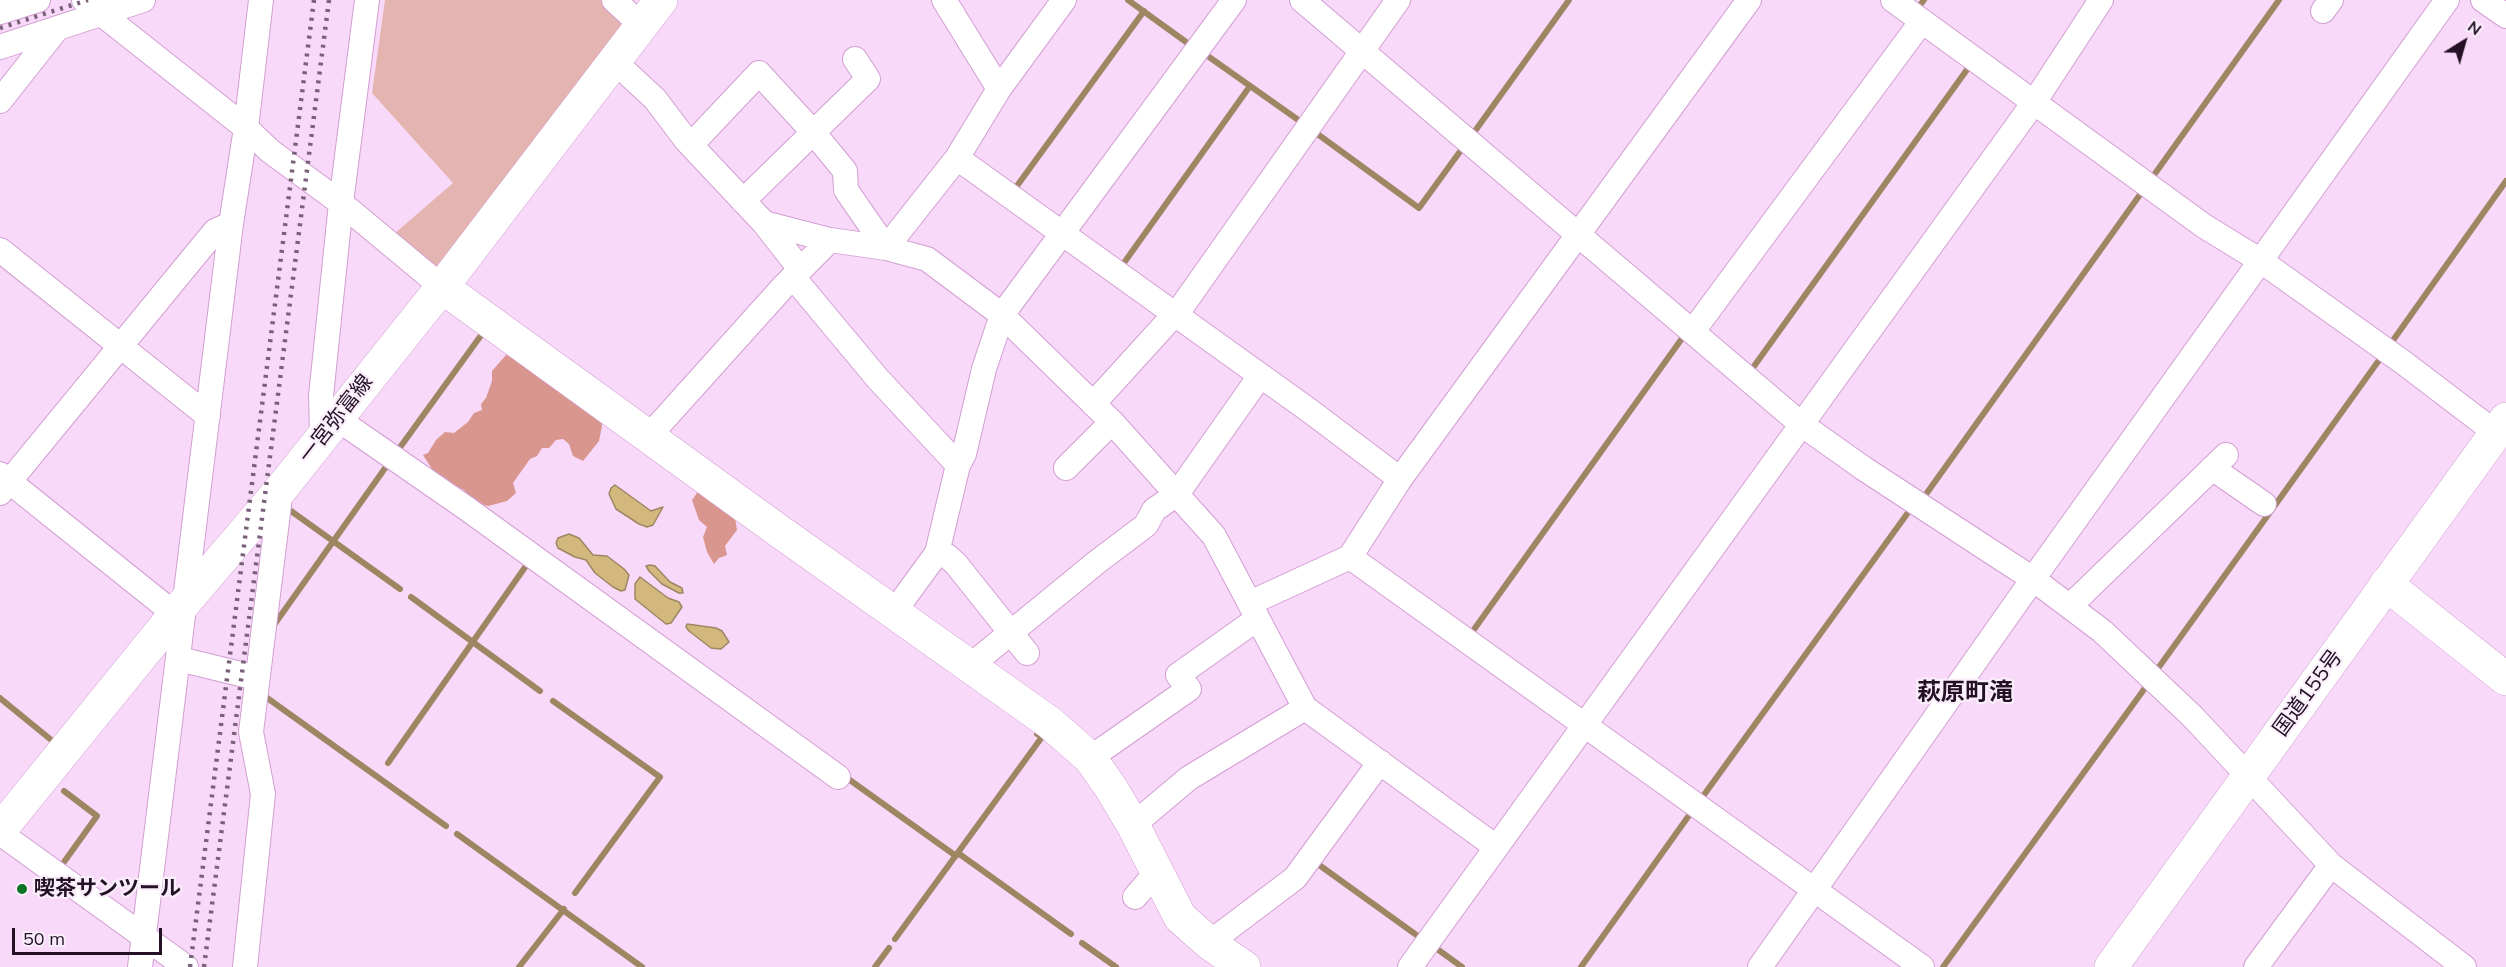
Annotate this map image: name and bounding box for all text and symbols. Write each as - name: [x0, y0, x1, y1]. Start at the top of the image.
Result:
- north arrow: [2434, 12, 2494, 72]
- text: N: [2464, 16, 2486, 39]
- street label: 一宮弥富線: [294, 370, 378, 468]
- street label: 国道155号: [2268, 645, 2348, 741]
- district label: 萩原町滝: [1917, 679, 2013, 707]
- place label: 喫茶サンツール: [34, 876, 181, 902]
- marker: 喫茶サンツール: [15, 882, 29, 896]
- scale bar: [15, 916, 165, 954]
- text: 50 m: [23, 927, 65, 950]

